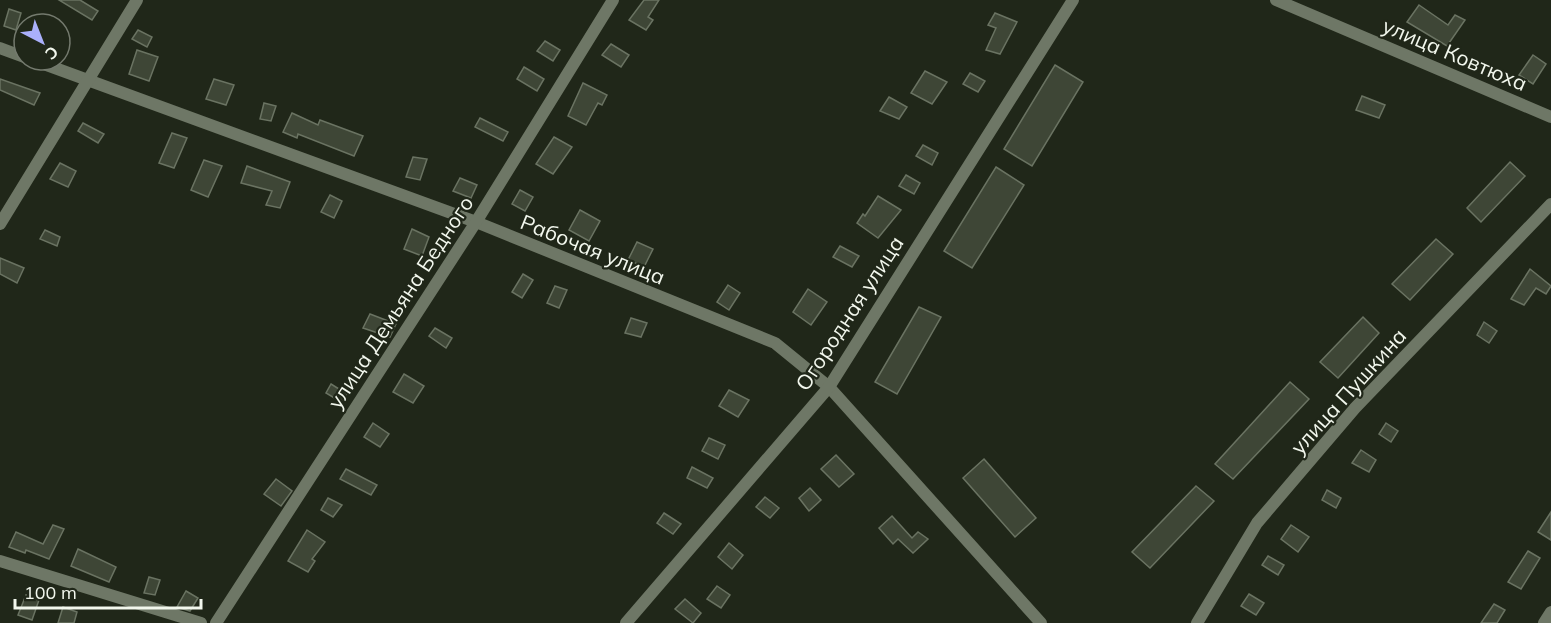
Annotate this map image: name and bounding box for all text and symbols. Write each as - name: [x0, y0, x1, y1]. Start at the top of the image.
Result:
- north arrow: [12, 12, 72, 72]
- street label: улица Ковтюха: [1379, 12, 1531, 96]
- text: С: [41, 42, 63, 64]
- street label: улица Демьяна Бедного: [321, 191, 479, 413]
- street label: Рабочая улица: [517, 208, 669, 290]
- street label: Огородная улица: [789, 231, 909, 395]
- street label: улица Пушкина: [1285, 323, 1411, 459]
- scale bar: [15, 572, 201, 610]
- text: 100 m: [24, 581, 77, 604]

